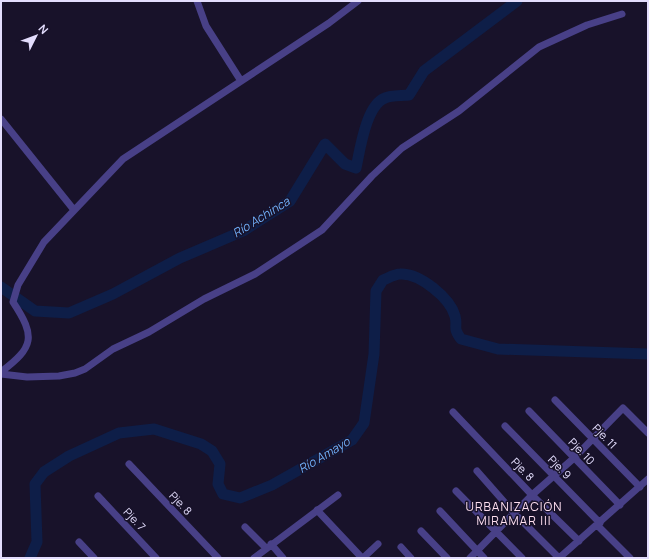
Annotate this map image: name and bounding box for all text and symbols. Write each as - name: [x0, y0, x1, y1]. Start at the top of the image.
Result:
- north arrow: [16, 16, 56, 56]
- text: N: [36, 21, 52, 37]
- water label: Río Achinca: [229, 192, 294, 241]
- street label: Pje. 11: [589, 420, 621, 452]
- water label: Río Amayo: [295, 433, 354, 477]
- street label: Pje. 10: [566, 434, 598, 468]
- street label: Pje. 9: [545, 452, 575, 482]
- street label: Pje. 8: [508, 454, 538, 484]
- street label: Pje. 8: [166, 488, 196, 518]
- district label: URBANIZACIÓN MIRAMAR III: [466, 498, 562, 529]
- street label: Pje. 7: [121, 504, 149, 534]

